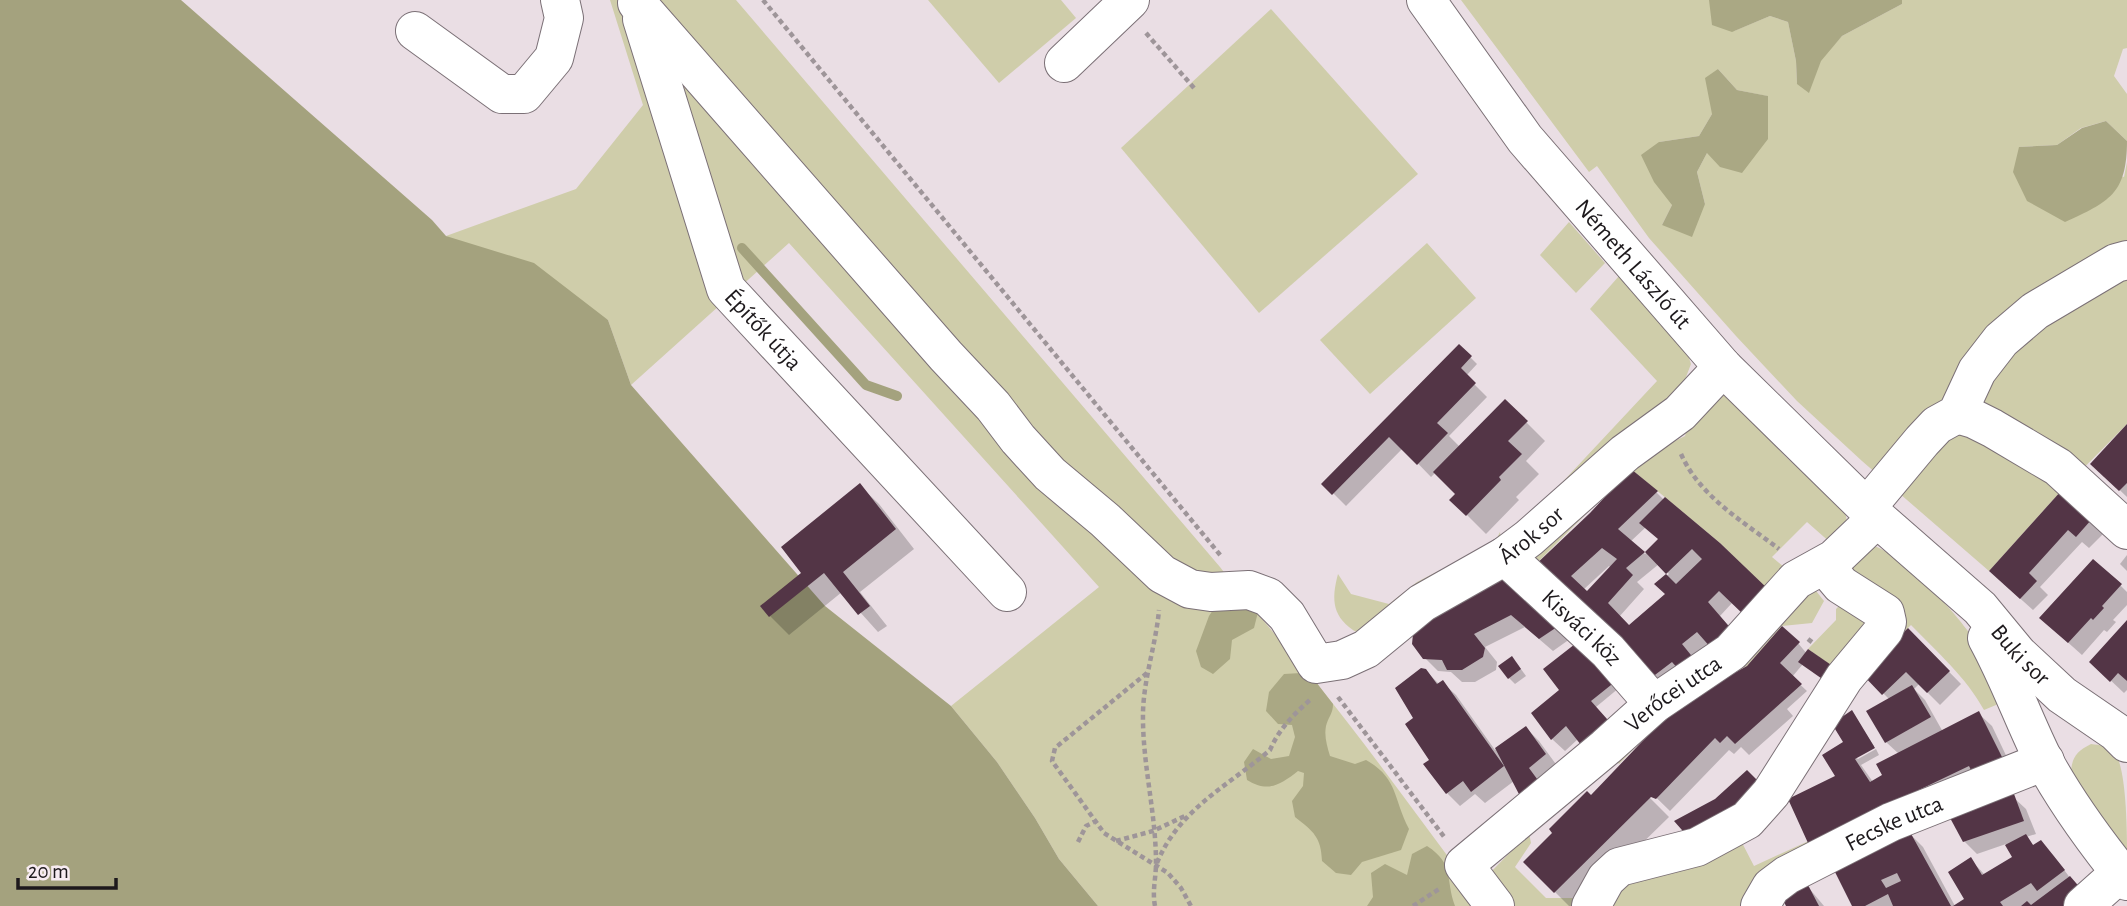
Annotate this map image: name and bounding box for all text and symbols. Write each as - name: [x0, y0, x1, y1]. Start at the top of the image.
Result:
- street label: Németh László út: [1570, 195, 1695, 334]
- street label: Építők útja: [720, 284, 806, 375]
- street label: Árok sor: [1493, 502, 1569, 569]
- street label: Kisváci köz: [1537, 585, 1626, 671]
- street label: Buki sor: [1986, 620, 2054, 690]
- street label: Verőcei utca: [1621, 651, 1726, 737]
- street label: Fecske utca: [1842, 792, 1946, 856]
- scale bar: [18, 846, 116, 890]
- text: 20 m: [28, 861, 69, 882]

